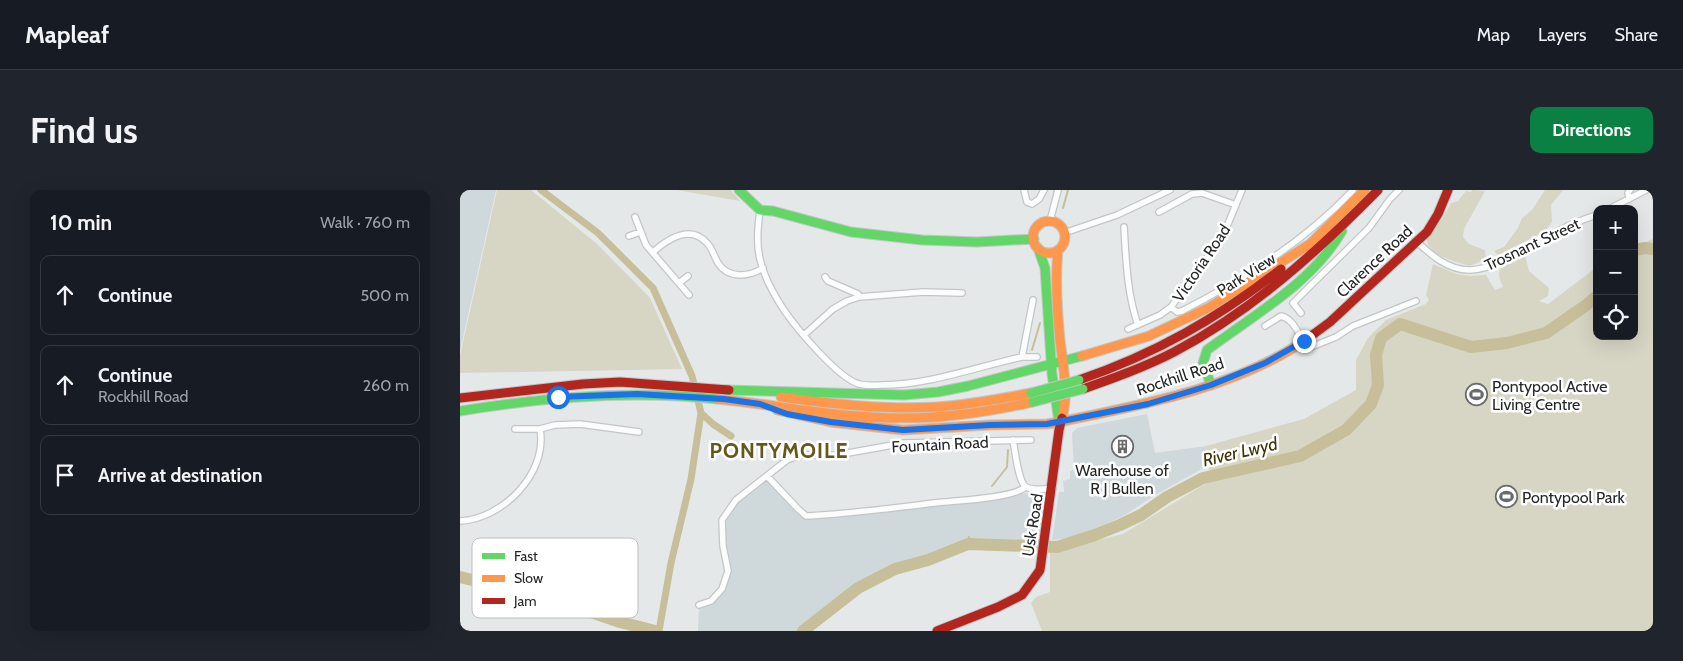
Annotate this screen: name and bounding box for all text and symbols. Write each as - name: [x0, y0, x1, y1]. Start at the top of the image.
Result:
- text: Mapleaf: [25, 20, 109, 49]
- text: Map: [1477, 24, 1510, 46]
- text: Layers: [1538, 24, 1587, 46]
- text: Share: [1615, 24, 1658, 46]
- button: Directions: [1530, 107, 1653, 153]
- text: Find us: [30, 109, 138, 152]
- map controls: [1593, 205, 1638, 340]
- button: +: [1593, 205, 1638, 250]
- text: 10 min: [50, 210, 112, 235]
- text: Walk · 760 m: [320, 213, 410, 232]
- street label: Trosnant Street: [1482, 214, 1583, 275]
- street label: Victoria Road: [1168, 221, 1234, 306]
- street label: Clarence Road: [1332, 221, 1416, 301]
- street label: Park View: [1213, 249, 1280, 300]
- button: −: [1593, 250, 1638, 295]
- icon: ahead: [51, 281, 79, 309]
- text: Continue: [98, 284, 172, 307]
- text: 500 m: [360, 286, 409, 305]
- button: locate: [1593, 295, 1638, 340]
- route end: [1293, 330, 1316, 353]
- street label: Rockhill Road: [1134, 353, 1226, 399]
- text: Continue: [98, 364, 172, 387]
- icon: ahead: [51, 371, 79, 399]
- text: 260 m: [363, 376, 409, 395]
- place label: Pontypool Active Living Centre: [1492, 377, 1608, 414]
- sports icon: Pontypool Active Living Centre: [1464, 383, 1488, 407]
- route start: [547, 386, 570, 409]
- text: Rockhill Road: [98, 387, 189, 406]
- street label: Fountain Road: [891, 432, 989, 457]
- water label: River Lwyd: [1200, 433, 1280, 471]
- building icon: Warehouse of R J Bullen: [1110, 434, 1134, 458]
- district label: PONTYMOILE: [710, 438, 848, 463]
- icon: arrive: [51, 461, 79, 489]
- place label: Warehouse of R J Bullen: [1075, 461, 1169, 498]
- text: Arrive at destination: [98, 464, 262, 487]
- sports icon: Pontypool Park: [1494, 485, 1518, 509]
- place label: Pontypool Park: [1522, 488, 1626, 507]
- street label: Usk Road: [1018, 492, 1047, 558]
- legend: [472, 538, 638, 618]
- text: Fast: [514, 547, 538, 565]
- text: Slow: [514, 569, 543, 587]
- text: Jam: [513, 592, 536, 610]

